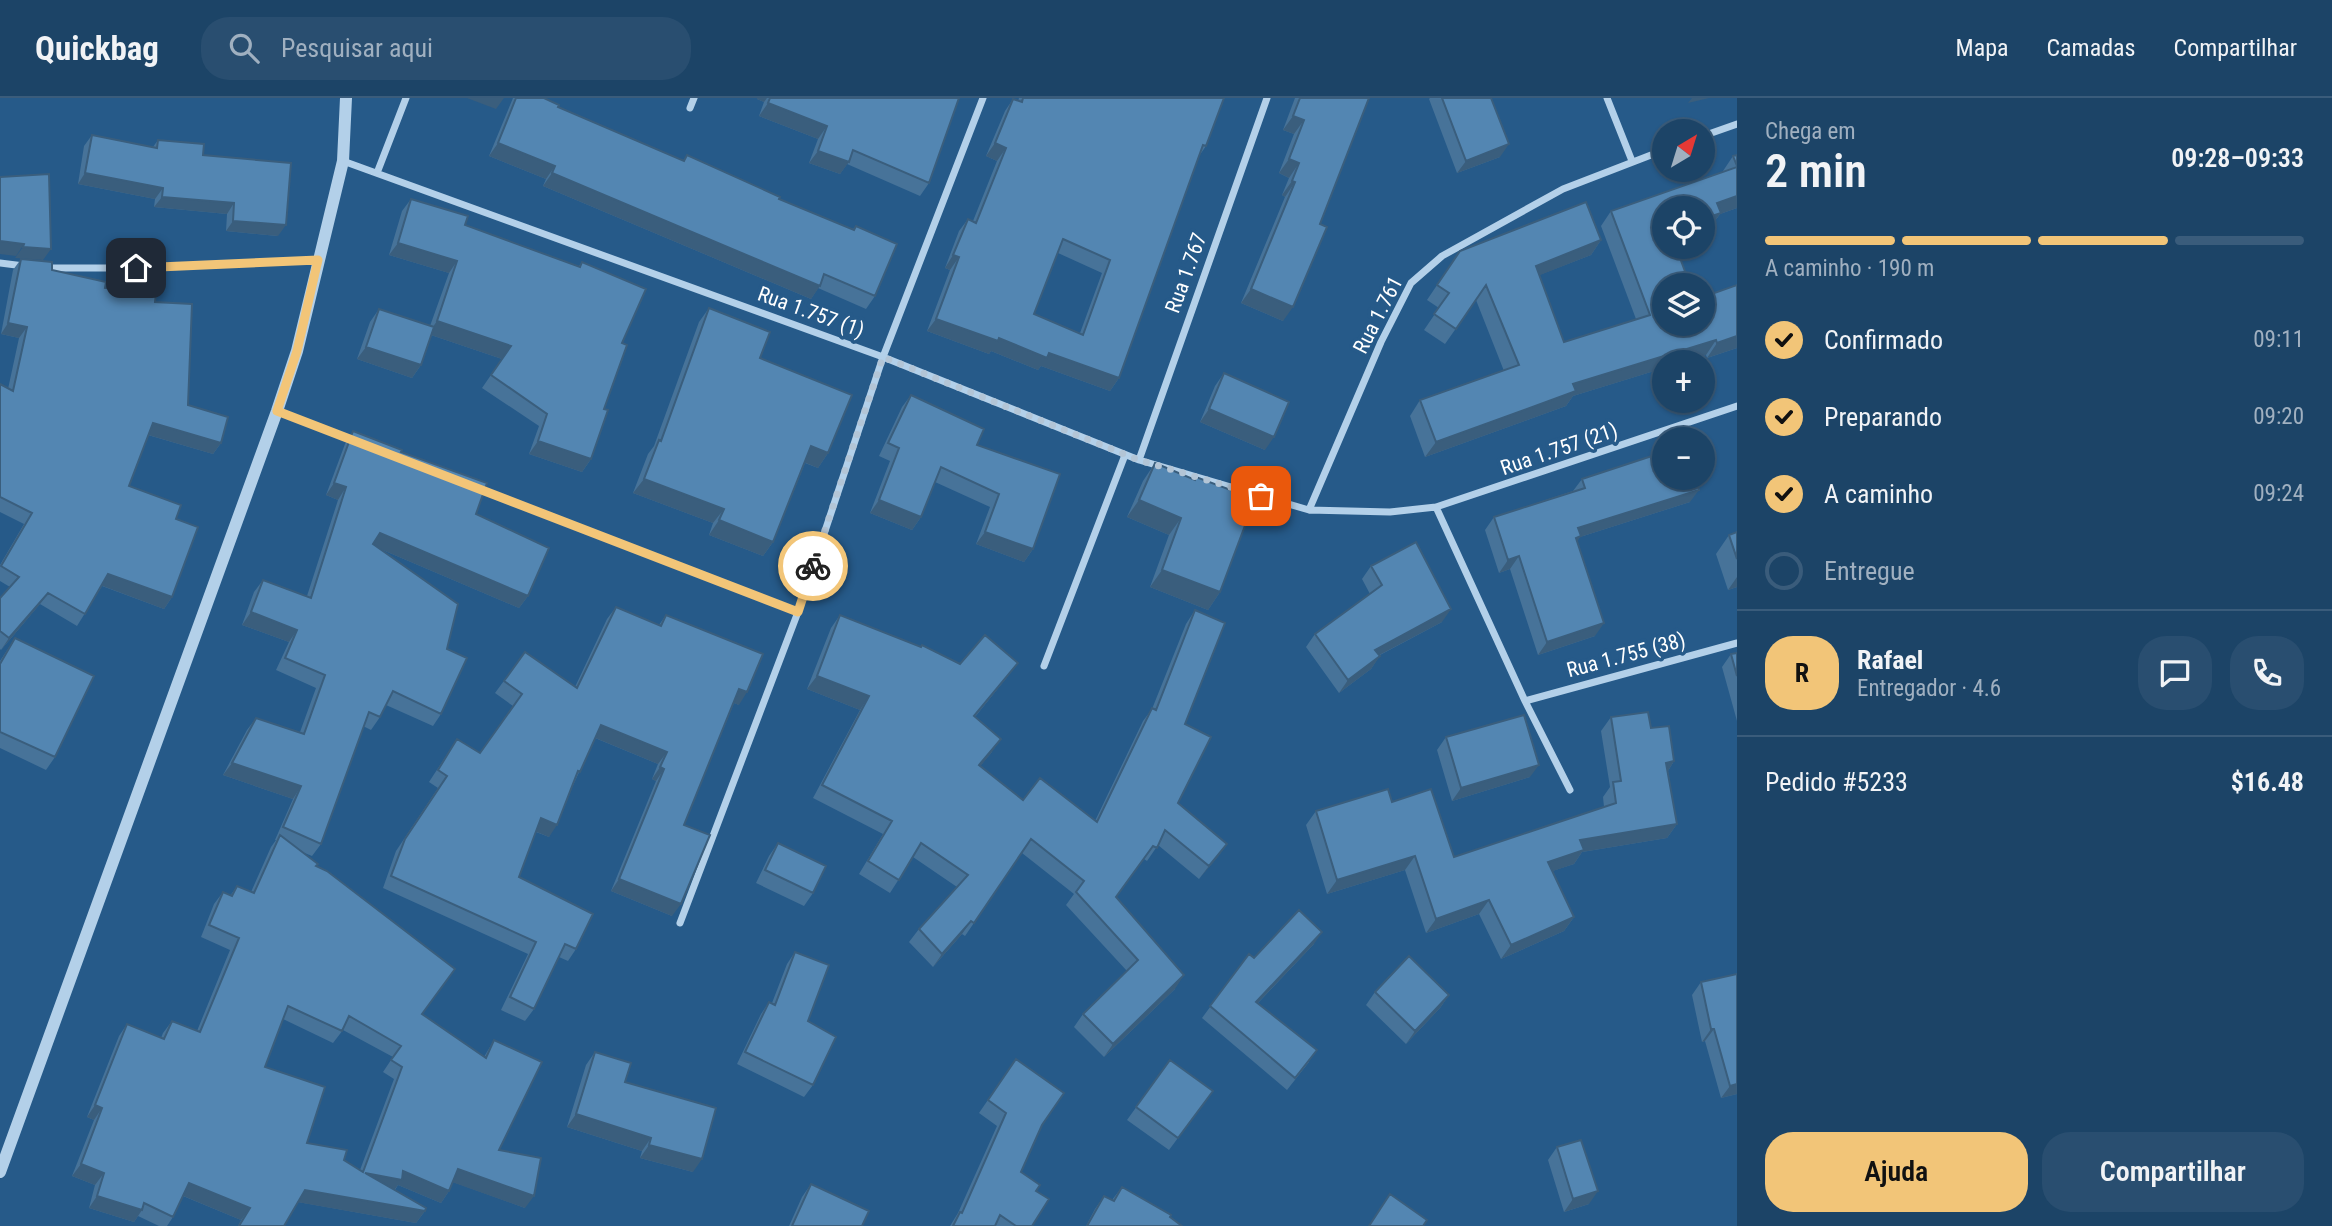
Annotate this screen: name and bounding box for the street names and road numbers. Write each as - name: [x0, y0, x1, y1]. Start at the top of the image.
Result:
- street label: Rua 1.767: [1160, 230, 1212, 316]
- street label: Rua 1.761: [1348, 272, 1408, 358]
- street label: Rua 1.757 (1): [754, 282, 868, 342]
- street label: Rua 1.757 (21): [1497, 418, 1621, 480]
- street label: Rua 1.755 (38): [1564, 628, 1688, 682]

